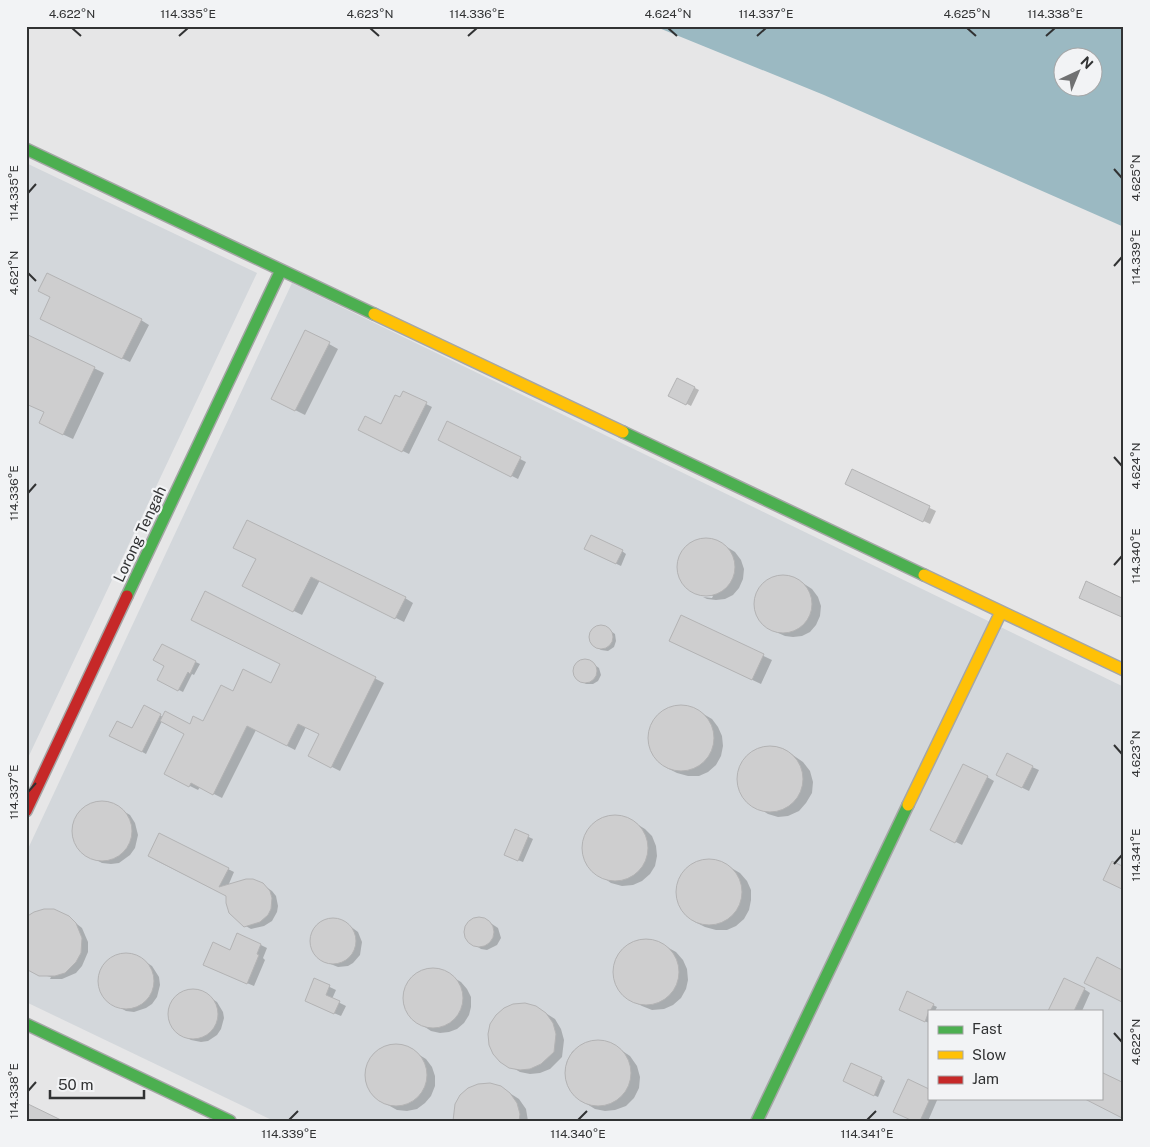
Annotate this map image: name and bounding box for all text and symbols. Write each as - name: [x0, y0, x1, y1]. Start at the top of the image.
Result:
- text: 4.622°N: [49, 7, 95, 21]
- text: 114.335°E: [160, 7, 216, 21]
- text: 4.623°N: [346, 7, 394, 21]
- text: 114.336°E: [449, 7, 505, 21]
- text: 4.624°N: [644, 7, 692, 21]
- text: 114.337°E: [738, 7, 794, 21]
- text: 4.625°N: [943, 7, 991, 21]
- text: 114.338°E: [1027, 7, 1083, 21]
- north arrow: [1052, 48, 1102, 98]
- text: N: [1078, 53, 1097, 72]
- text: 4.625°N: [1129, 154, 1143, 202]
- text: 114.335°E: [7, 165, 21, 221]
- text: 114.339°E: [1129, 229, 1143, 285]
- text: 4.621°N: [7, 251, 21, 295]
- text: 4.624°N: [1129, 442, 1143, 490]
- text: 114.336°E: [7, 465, 21, 521]
- street label: Lorong Tengah: [110, 483, 169, 584]
- text: 114.340°E: [1129, 528, 1143, 584]
- text: 4.623°N: [1129, 730, 1143, 778]
- text: 114.337°E: [7, 764, 21, 820]
- text: 114.341°E: [1129, 829, 1143, 881]
- legend: [928, 1010, 1102, 1100]
- text: 4.622°N: [1129, 1019, 1143, 1065]
- text: Fast: [972, 1020, 1002, 1037]
- text: Slow: [972, 1046, 1007, 1063]
- text: 114.338°E: [7, 1063, 21, 1119]
- scale bar: [50, 1067, 144, 1099]
- text: Jam: [972, 1070, 999, 1087]
- text: 50 m: [58, 1076, 93, 1093]
- text: 114.339°E: [261, 1127, 317, 1141]
- text: 114.340°E: [550, 1127, 606, 1141]
- text: 114.341°E: [841, 1127, 893, 1141]

